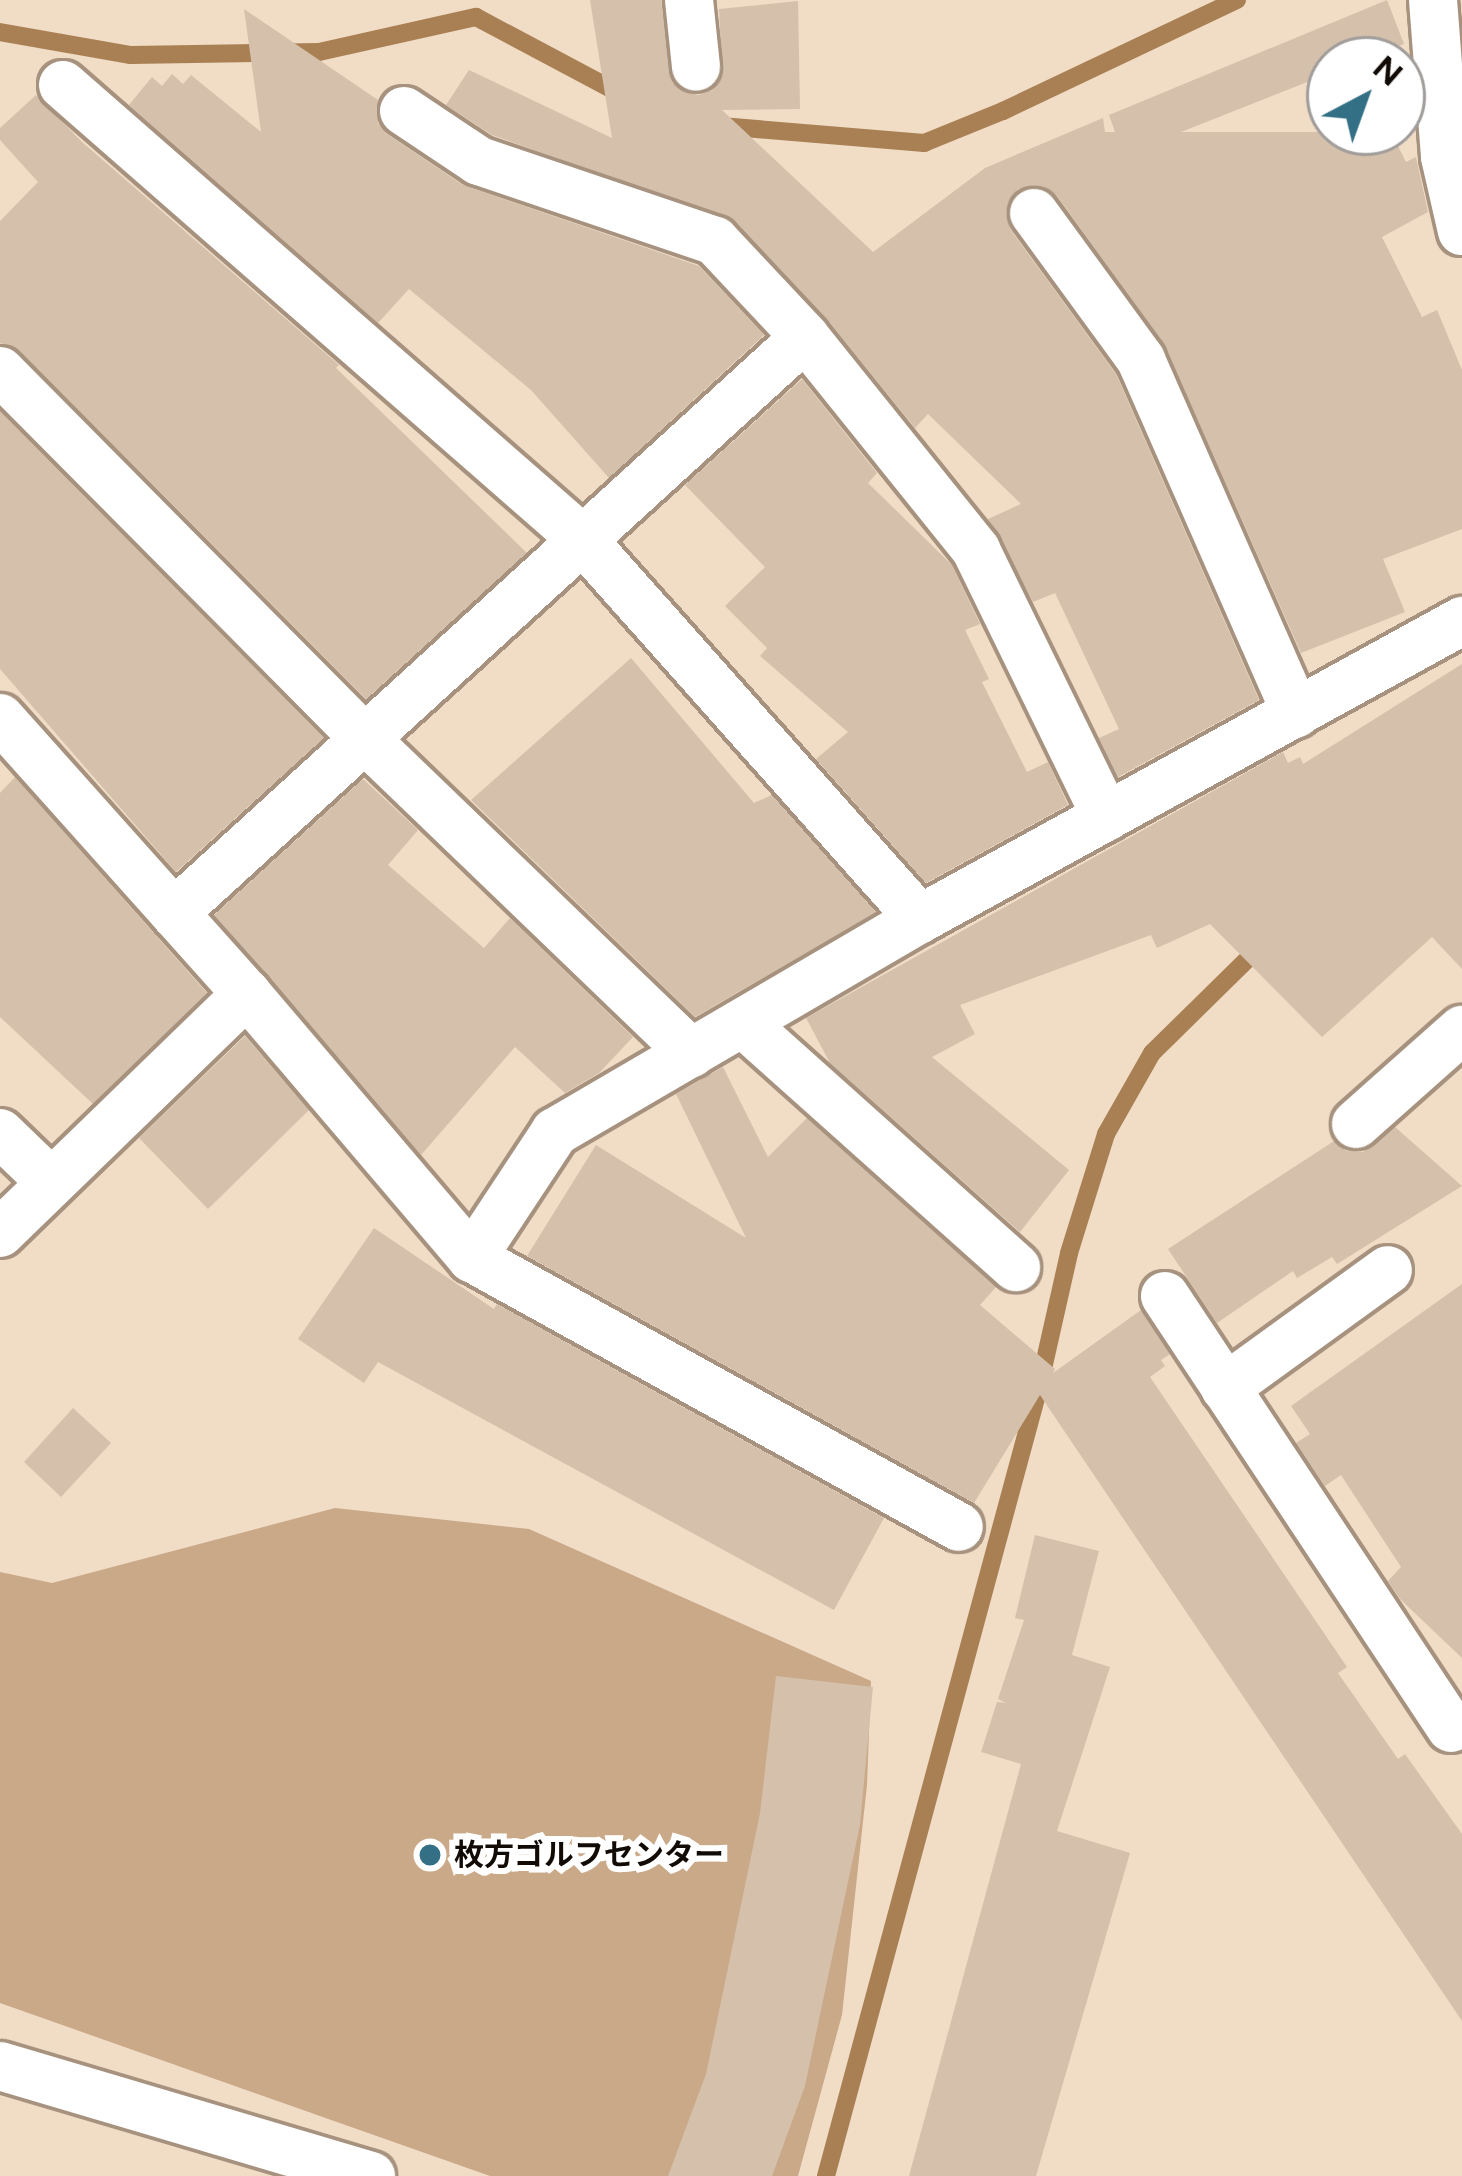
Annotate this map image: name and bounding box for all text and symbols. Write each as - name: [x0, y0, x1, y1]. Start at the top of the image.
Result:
- north arrow: [1306, 36, 1426, 156]
- text: N: [1366, 48, 1410, 94]
- place label: 枚方ゴルフセンター: [454, 1837, 724, 1873]
- marker: 枚方ゴルフセンター: [417, 1842, 443, 1868]

